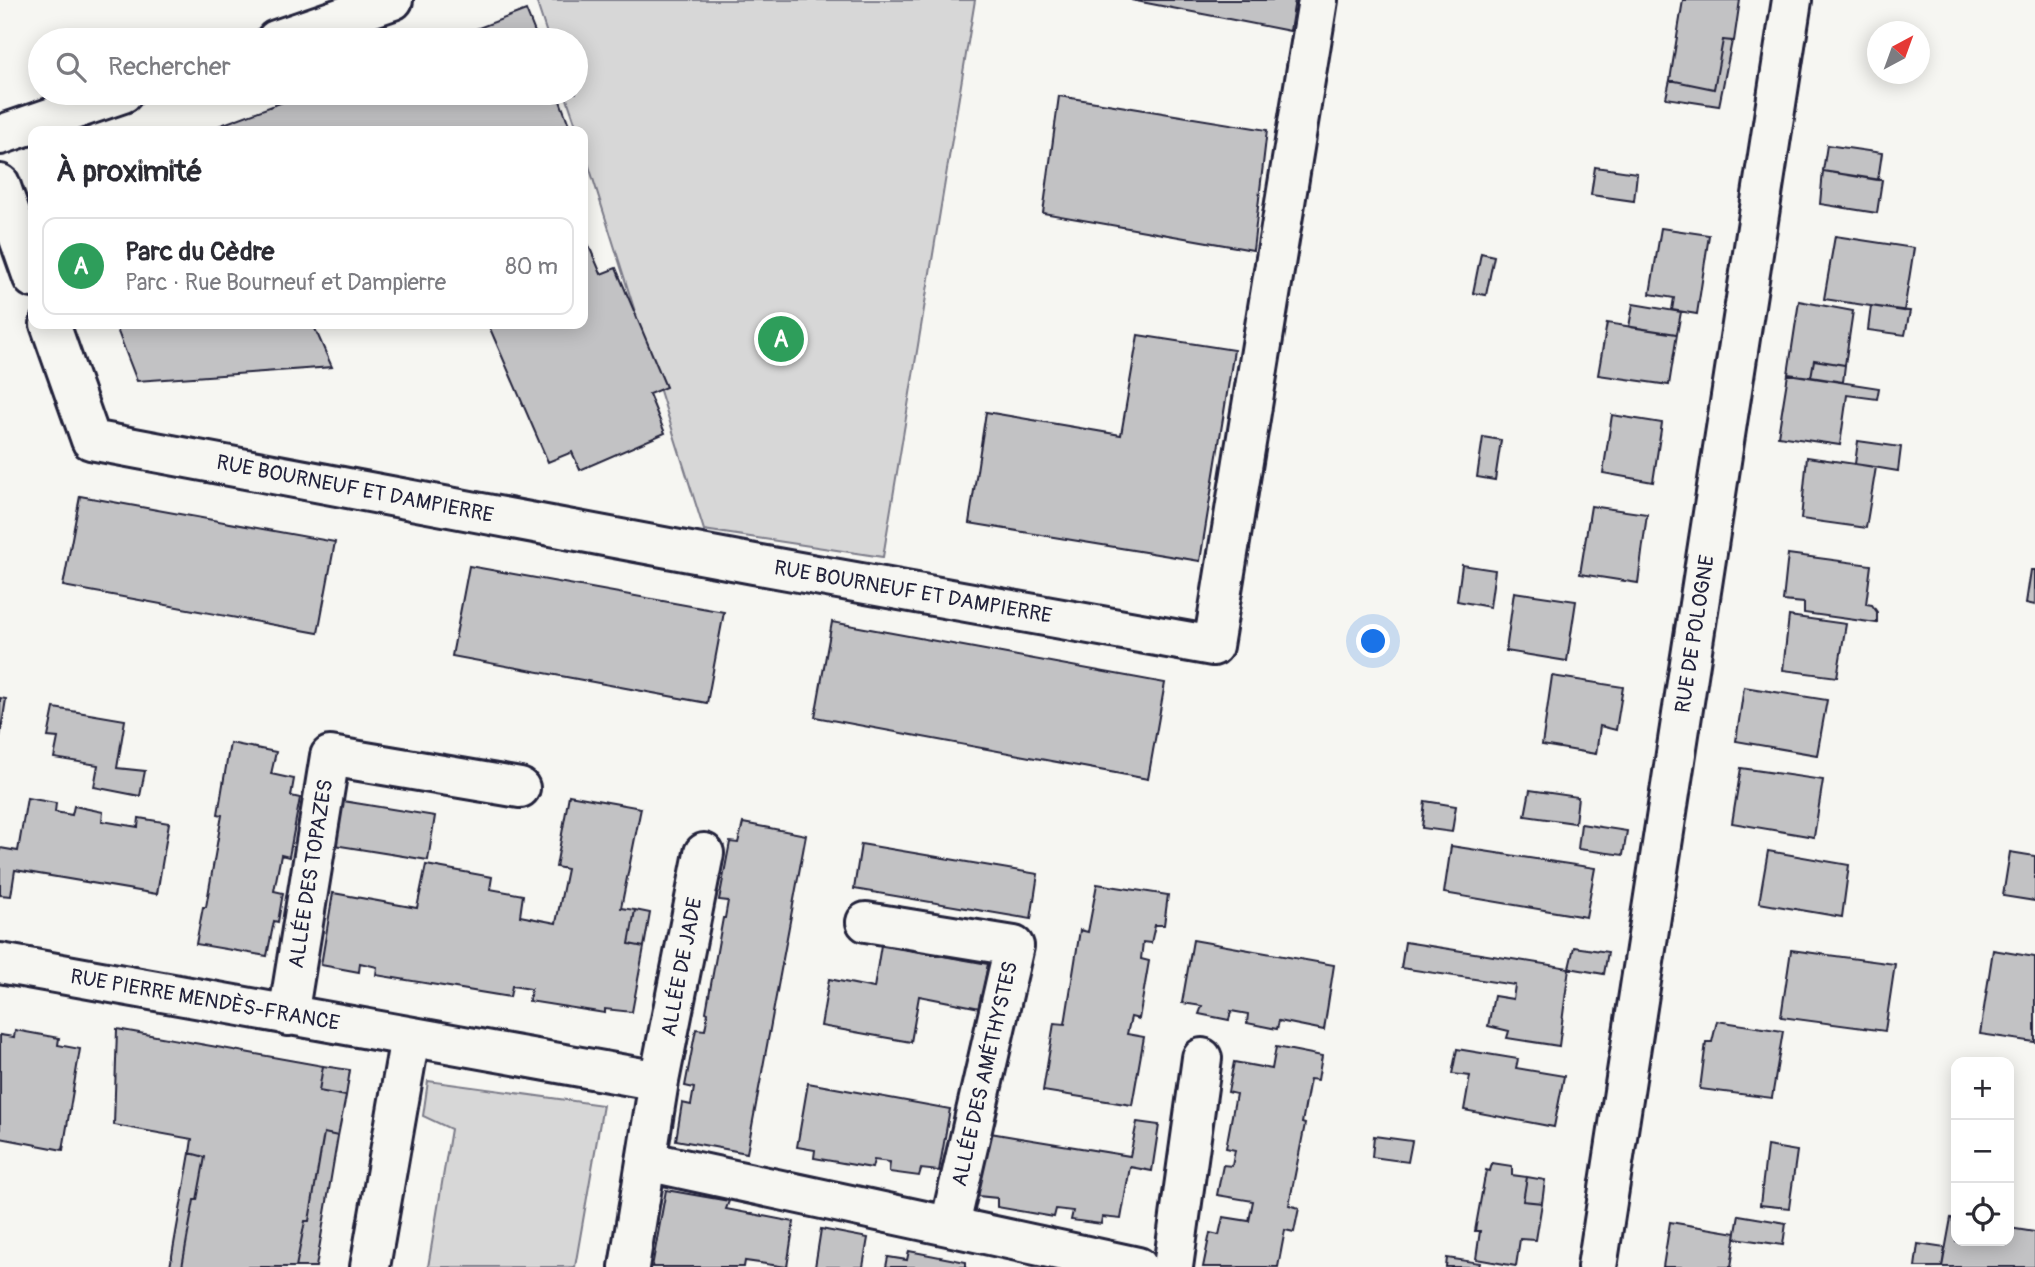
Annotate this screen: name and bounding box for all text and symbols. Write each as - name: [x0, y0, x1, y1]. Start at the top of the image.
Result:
- north arrow: [1867, 21, 1930, 84]
- search box: [28, 28, 588, 105]
- icon: search: [52, 48, 90, 86]
- text: Rechercher: [108, 51, 231, 83]
- text: À proximité: [56, 153, 202, 190]
- text: Parc du Cèdre: [125, 236, 274, 268]
- text: A: [74, 252, 88, 281]
- text: 80 m: [505, 252, 558, 281]
- text: Parc · Rue Bourneuf et Dampierre: [125, 268, 446, 297]
- pin: A: [758, 313, 804, 365]
- street label: RUE BOURNEUF ET DAMPIERRE: [214, 449, 496, 529]
- street label: RUE DE POLOGNE: [1669, 553, 1721, 715]
- street label: RUE BOURNEUF ET DAMPIERRE: [772, 554, 1054, 630]
- your location: [1356, 624, 1390, 658]
- street label: ALLÉE DES TOPAZES: [283, 778, 339, 970]
- street label: ALLÉE DE JADE: [655, 895, 709, 1039]
- street label: ALLÉE DES AMÉTHYSTES: [946, 959, 1024, 1189]
- street label: RUE PIERRE MENDÈS-FRANCE: [68, 963, 342, 1037]
- map controls: [1951, 1057, 2014, 1246]
- button: +: [1951, 1057, 2014, 1120]
- button: −: [1951, 1120, 2014, 1183]
- button: locate: [1951, 1183, 2014, 1246]

